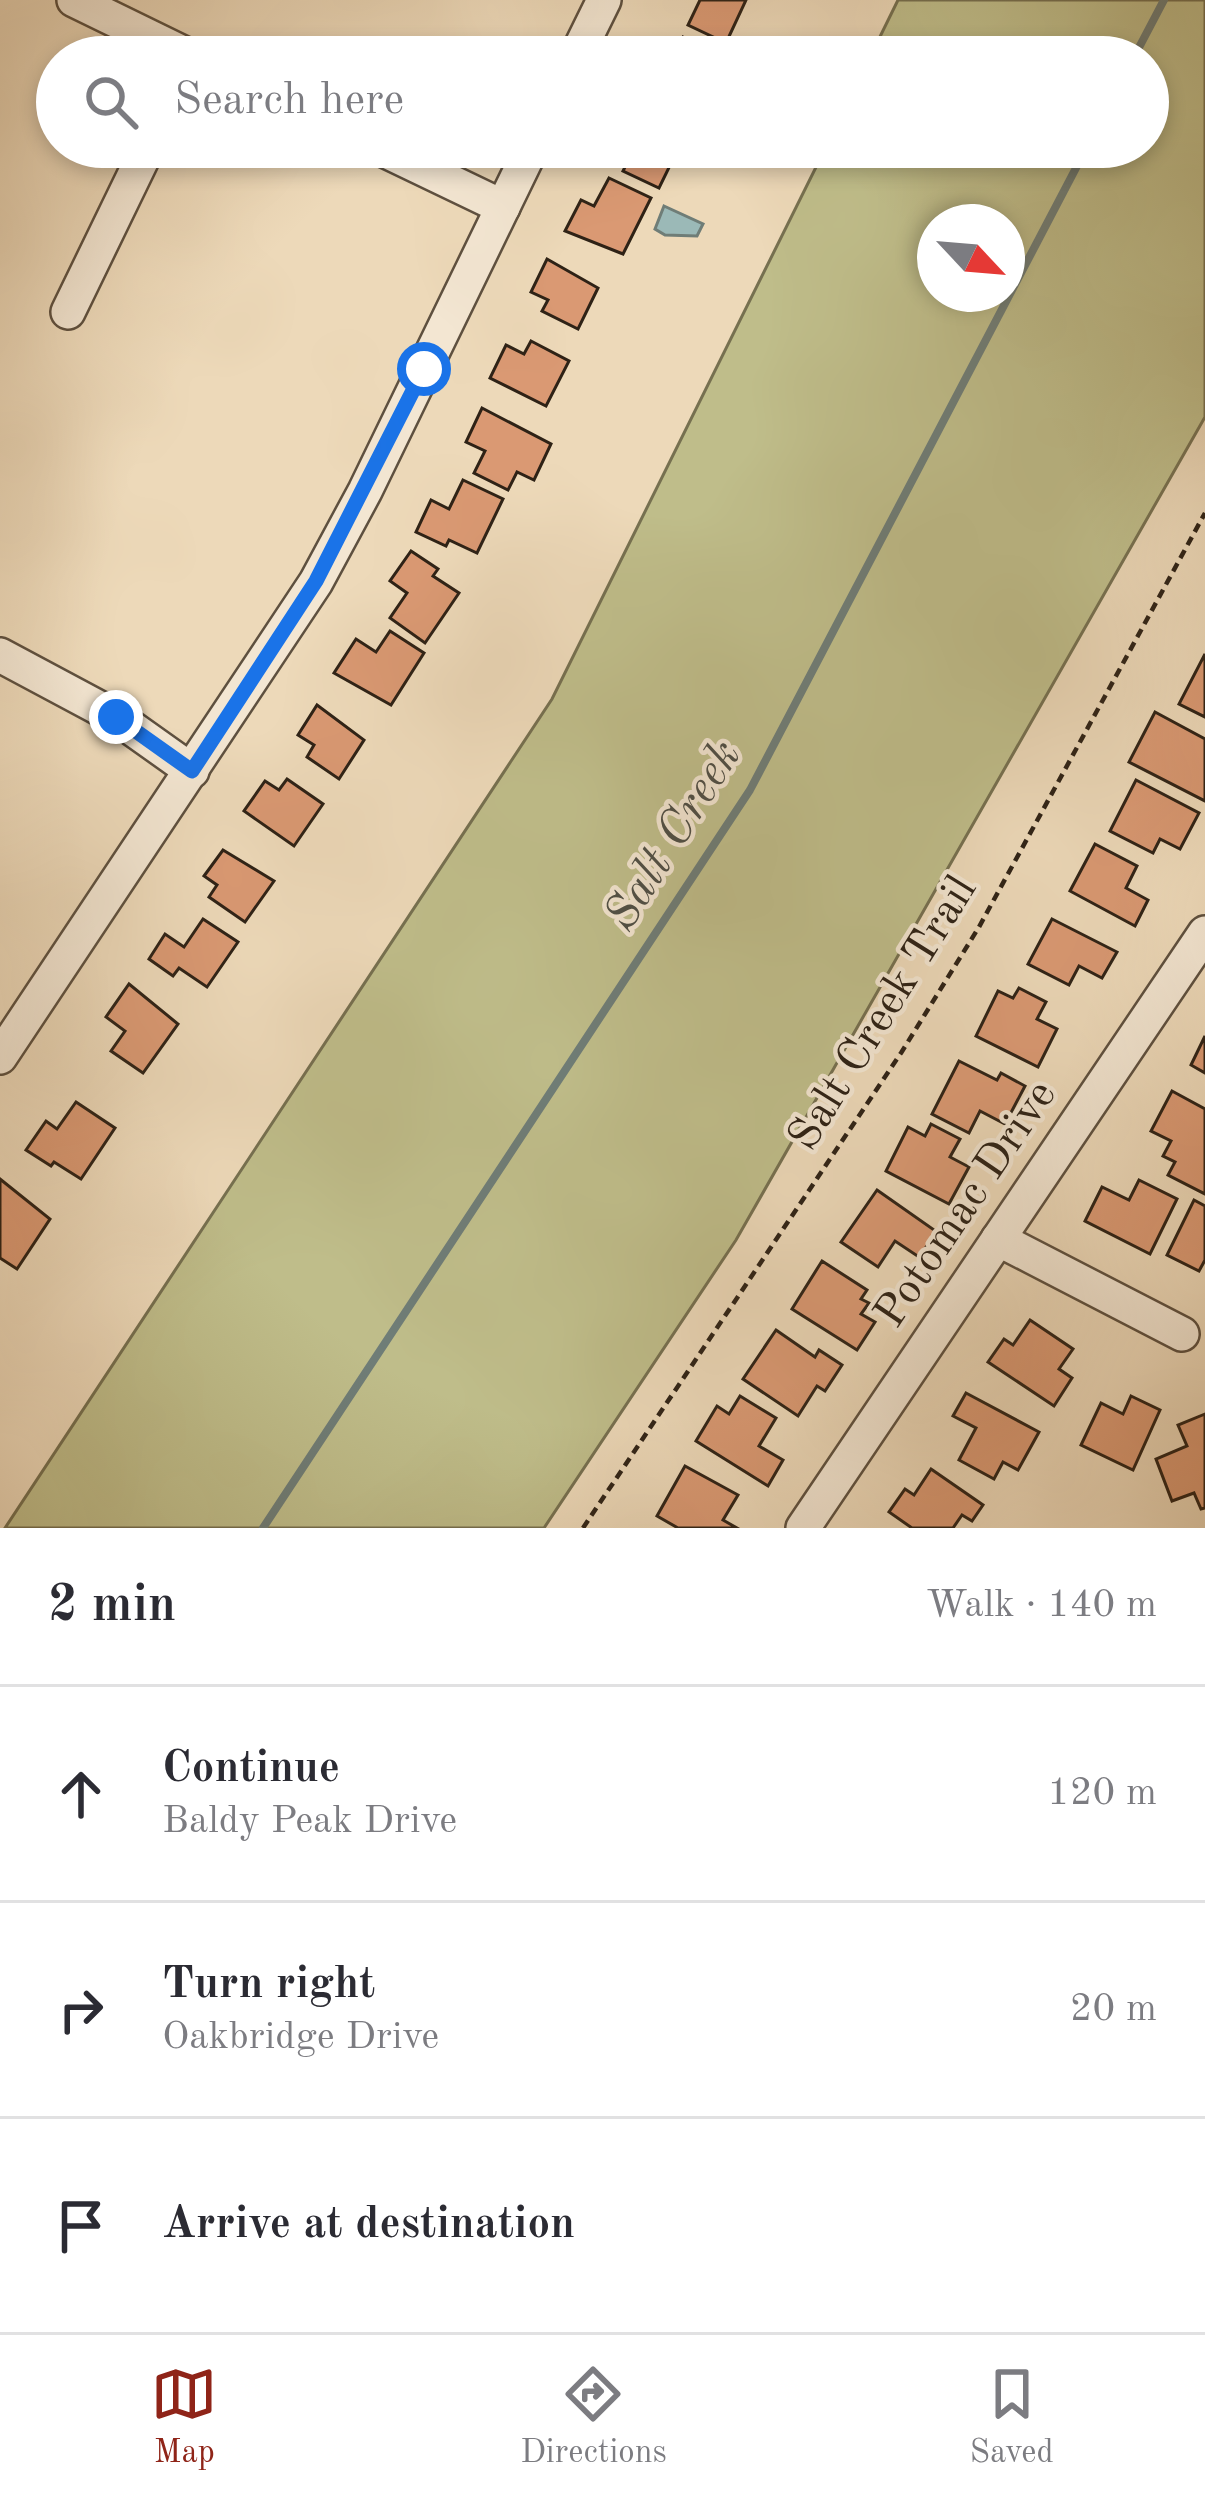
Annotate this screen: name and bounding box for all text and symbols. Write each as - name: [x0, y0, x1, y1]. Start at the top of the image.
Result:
- search box: [36, 36, 1169, 168]
- icon: search: [78, 69, 144, 135]
- text: Search here: [174, 79, 404, 124]
- north arrow: [917, 204, 1025, 312]
- route start: [397, 342, 451, 396]
- route end: [89, 690, 143, 744]
- water label: Salt Creek: [597, 733, 751, 939]
- street label: Salt Creek Trail: [782, 869, 986, 1159]
- street label: Potomac Drive: [868, 1073, 1066, 1337]
- text: 2 min: [48, 1581, 176, 1632]
- text: Walk · 140 m: [926, 1586, 1157, 1625]
- text: Continue: [162, 1747, 340, 1792]
- icon: ahead: [48, 1761, 114, 1827]
- text: 120 m: [1047, 1774, 1157, 1813]
- text: Baldy Peak Drive: [162, 1802, 457, 1841]
- text: Turn right: [162, 1963, 375, 2008]
- icon: right: [48, 1977, 114, 2043]
- text: 20 m: [1070, 1990, 1157, 2029]
- text: Oakbridge Drive: [162, 2018, 439, 2057]
- icon: arrive: [48, 2193, 114, 2259]
- text: Arrive at destination: [162, 2203, 575, 2248]
- tab: Map: [151, 2361, 217, 2474]
- tab: Directions: [520, 2361, 667, 2474]
- tab: Saved: [970, 2361, 1054, 2474]

